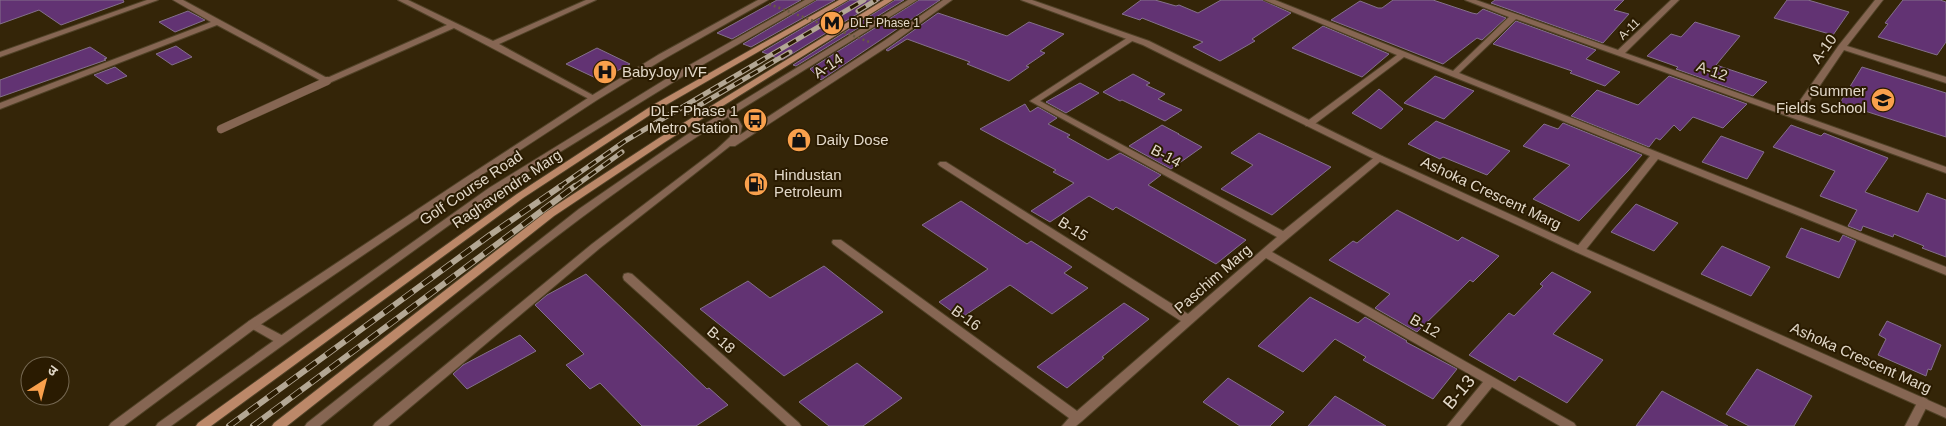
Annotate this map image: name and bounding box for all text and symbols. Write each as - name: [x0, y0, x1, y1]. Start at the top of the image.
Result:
- metro station icon: DLF Phase 1: [819, 10, 845, 36]
- street label: A-11: [1615, 15, 1643, 43]
- place label: DLF Phase 1: [850, 16, 920, 30]
- street label: A-10: [1807, 31, 1840, 67]
- street label: A-14: [810, 50, 846, 81]
- street label: A-12: [1694, 57, 1730, 84]
- hospital icon: BabyJoy IVF: [592, 59, 618, 85]
- place label: BabyJoy IVF: [622, 63, 707, 80]
- place label: Summer Fields School: [1776, 82, 1866, 116]
- school or university icon: Summer Fields School: [1870, 87, 1896, 113]
- place label: DLF Phase 1 Metro Station: [649, 102, 738, 136]
- bus stop icon: DLF Phase 1 Metro Station: [742, 107, 768, 133]
- shop icon: Daily Dose: [786, 127, 812, 153]
- place label: Daily Dose: [816, 131, 889, 148]
- street label: B-14: [1148, 141, 1184, 171]
- street label: Raghavendra Marg: [449, 146, 565, 232]
- street label: Golf Course Road: [416, 147, 525, 228]
- street label: Ashoka Crescent Marg: [1418, 153, 1564, 232]
- place label: Hindustan Petroleum: [774, 166, 842, 200]
- fuel station icon: Hindustan Petroleum: [743, 171, 769, 197]
- street label: B-15: [1055, 213, 1091, 244]
- street label: Paschim Marg: [1171, 241, 1254, 316]
- street label: B-16: [948, 301, 984, 334]
- street label: B-12: [1407, 310, 1443, 341]
- street label: Ashoka Crescent Marg: [1788, 319, 1934, 396]
- street label: B-18: [704, 323, 739, 357]
- north arrow: [20, 356, 70, 406]
- text: उ: [45, 362, 61, 380]
- street label: B-13: [1439, 371, 1479, 413]

